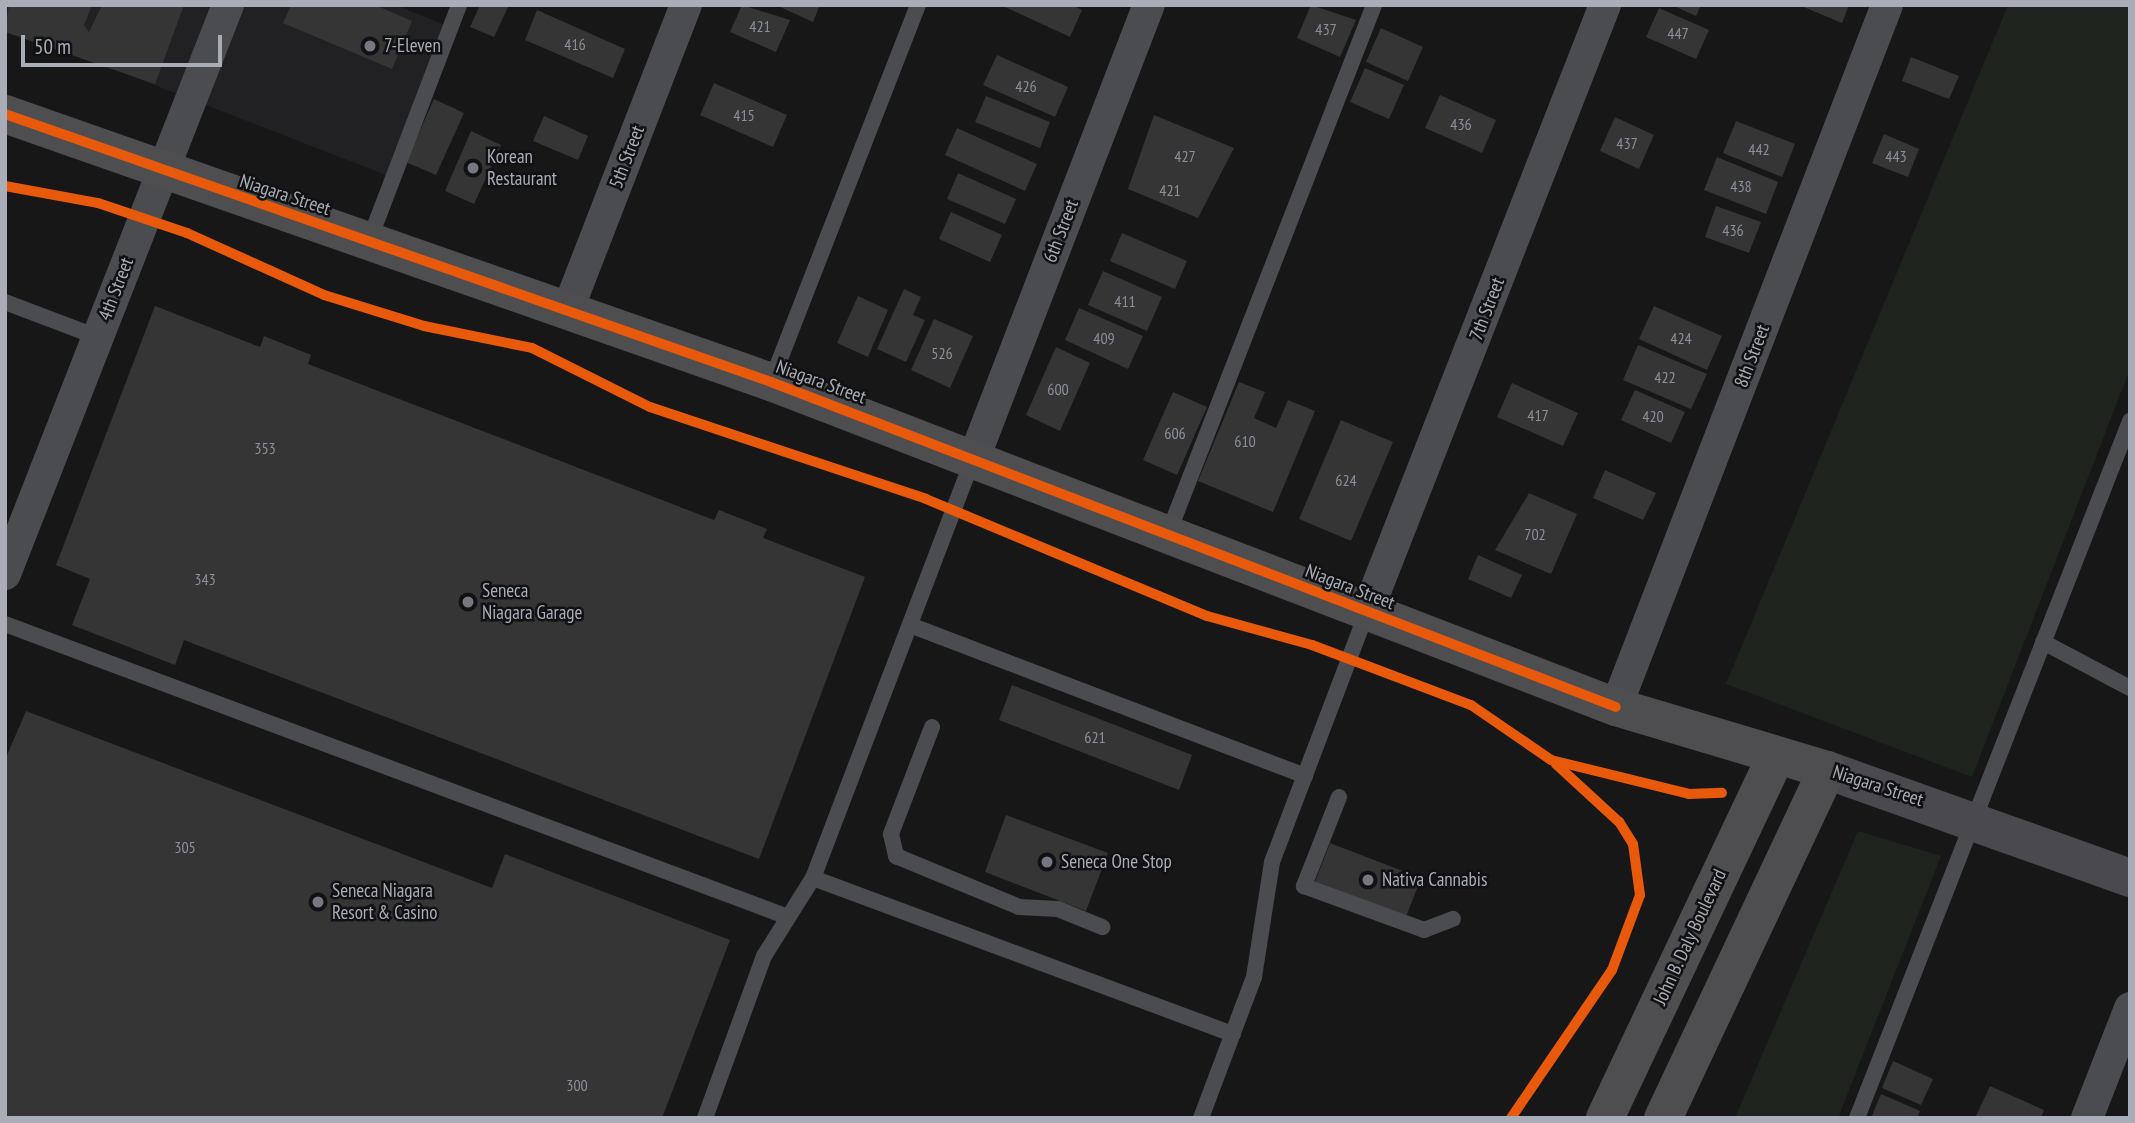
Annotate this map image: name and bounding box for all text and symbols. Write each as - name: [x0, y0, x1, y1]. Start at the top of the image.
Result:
- house number: 421: [749, 16, 771, 36]
- house number: 437: [1315, 19, 1337, 39]
- scale bar: [24, 21, 226, 65]
- house number: 447: [1667, 23, 1689, 43]
- text: 50 m: [34, 33, 71, 60]
- house number: 416: [564, 34, 586, 54]
- place label: 7-Eleven: [384, 35, 441, 57]
- marker: 7-Eleven: [362, 38, 378, 54]
- house number: 426: [1015, 76, 1037, 96]
- house number: 415: [733, 105, 755, 125]
- house number: 436: [1450, 114, 1472, 134]
- street label: 5th Street: [605, 122, 649, 192]
- house number: 437: [1616, 133, 1638, 153]
- house number: 442: [1748, 139, 1770, 159]
- place label: Korean Restaurant: [487, 146, 557, 190]
- house number: 427: [1174, 146, 1196, 166]
- house number: 443: [1885, 146, 1907, 166]
- marker: Korean Restaurant: [465, 160, 481, 176]
- street label: Niagara Street: [237, 170, 333, 220]
- house number: 438: [1730, 176, 1752, 196]
- house number: 421: [1159, 180, 1181, 200]
- street label: 6th Street: [1039, 196, 1083, 266]
- house number: 436: [1722, 220, 1744, 240]
- street label: 4th Street: [94, 254, 138, 324]
- street label: 7th Street: [1465, 274, 1509, 344]
- house number: 411: [1114, 291, 1136, 311]
- street label: 8th Street: [1730, 321, 1774, 391]
- house number: 409: [1093, 328, 1115, 348]
- house number: 424: [1670, 328, 1692, 348]
- house number: 526: [931, 343, 953, 363]
- street label: Niagara Street: [773, 355, 869, 409]
- house number: 422: [1654, 367, 1676, 387]
- house number: 600: [1047, 379, 1069, 399]
- house number: 417: [1527, 405, 1549, 425]
- house number: 420: [1642, 406, 1664, 426]
- house number: 606: [1164, 423, 1186, 443]
- house number: 610: [1234, 431, 1256, 451]
- house number: 353: [254, 438, 276, 458]
- house number: 624: [1335, 470, 1357, 490]
- house number: 702: [1524, 524, 1546, 544]
- street label: Niagara Street: [1302, 560, 1398, 614]
- house number: 343: [194, 569, 216, 589]
- place label: Seneca Niagara Garage: [482, 580, 582, 624]
- marker: Seneca Niagara Garage: [460, 594, 476, 610]
- house number: 621: [1084, 727, 1106, 747]
- street label: Niagara Street: [1830, 761, 1926, 811]
- house number: 305: [174, 837, 196, 857]
- place label: Seneca One Stop: [1061, 851, 1172, 873]
- marker: Seneca One Stop: [1039, 854, 1055, 870]
- street label: John B. Daly Boulevard: [1648, 865, 1732, 1009]
- place label: Nativa Cannabis: [1382, 869, 1487, 891]
- marker: Nativa Cannabis: [1360, 872, 1376, 888]
- place label: Seneca Niagara Resort & Casino: [332, 880, 437, 924]
- marker: Seneca Niagara Resort & Casino: [310, 894, 326, 910]
- house number: 300: [566, 1075, 588, 1095]

